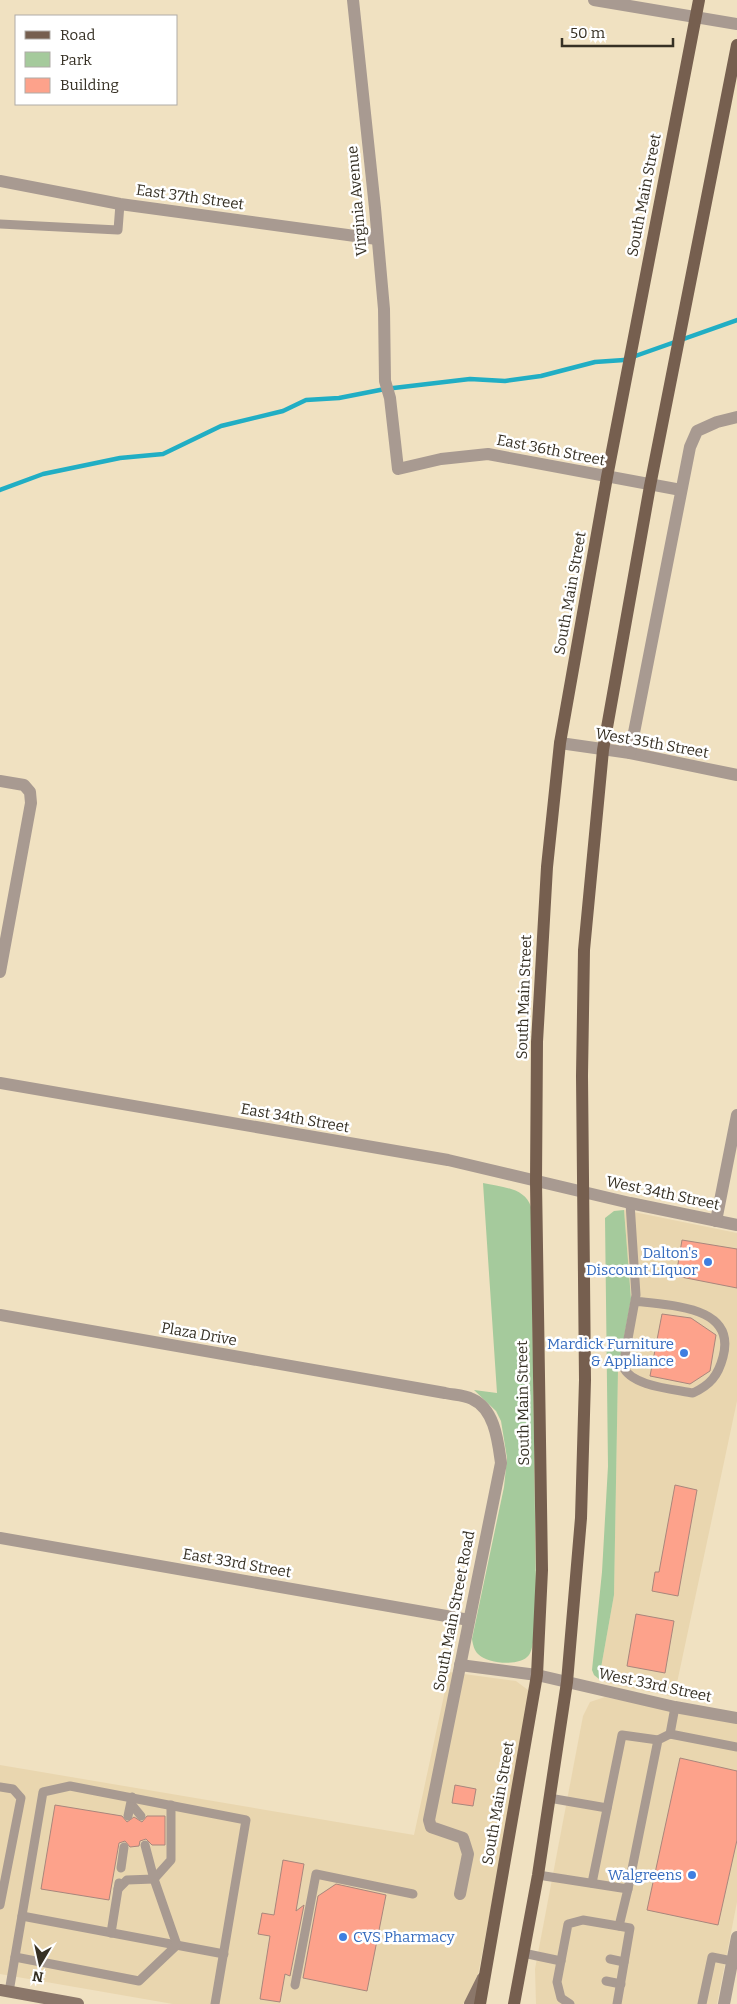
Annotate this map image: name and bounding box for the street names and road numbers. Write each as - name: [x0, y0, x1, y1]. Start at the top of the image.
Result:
- street label: South Main Street: [623, 131, 665, 258]
- street label: Virginia Avenue: [343, 145, 371, 257]
- street label: East 37th Street: [135, 181, 246, 214]
- street label: East 36th Street: [495, 431, 607, 469]
- street label: South Main Street: [550, 529, 590, 656]
- street label: West 35th Street: [594, 724, 711, 762]
- street label: South Main Street: [513, 934, 535, 1060]
- street label: East 34th Street: [239, 1100, 351, 1137]
- street label: West 34th Street: [605, 1172, 722, 1214]
- street label: Plaza Drive: [160, 1318, 238, 1350]
- street label: South Main Street: [513, 1340, 533, 1466]
- street label: South Main Street Road: [430, 1529, 478, 1693]
- street label: East 33rd Street: [181, 1545, 293, 1582]
- street label: West 33rd Street: [597, 1664, 714, 1706]
- street label: South Main Street: [478, 1739, 518, 1866]

